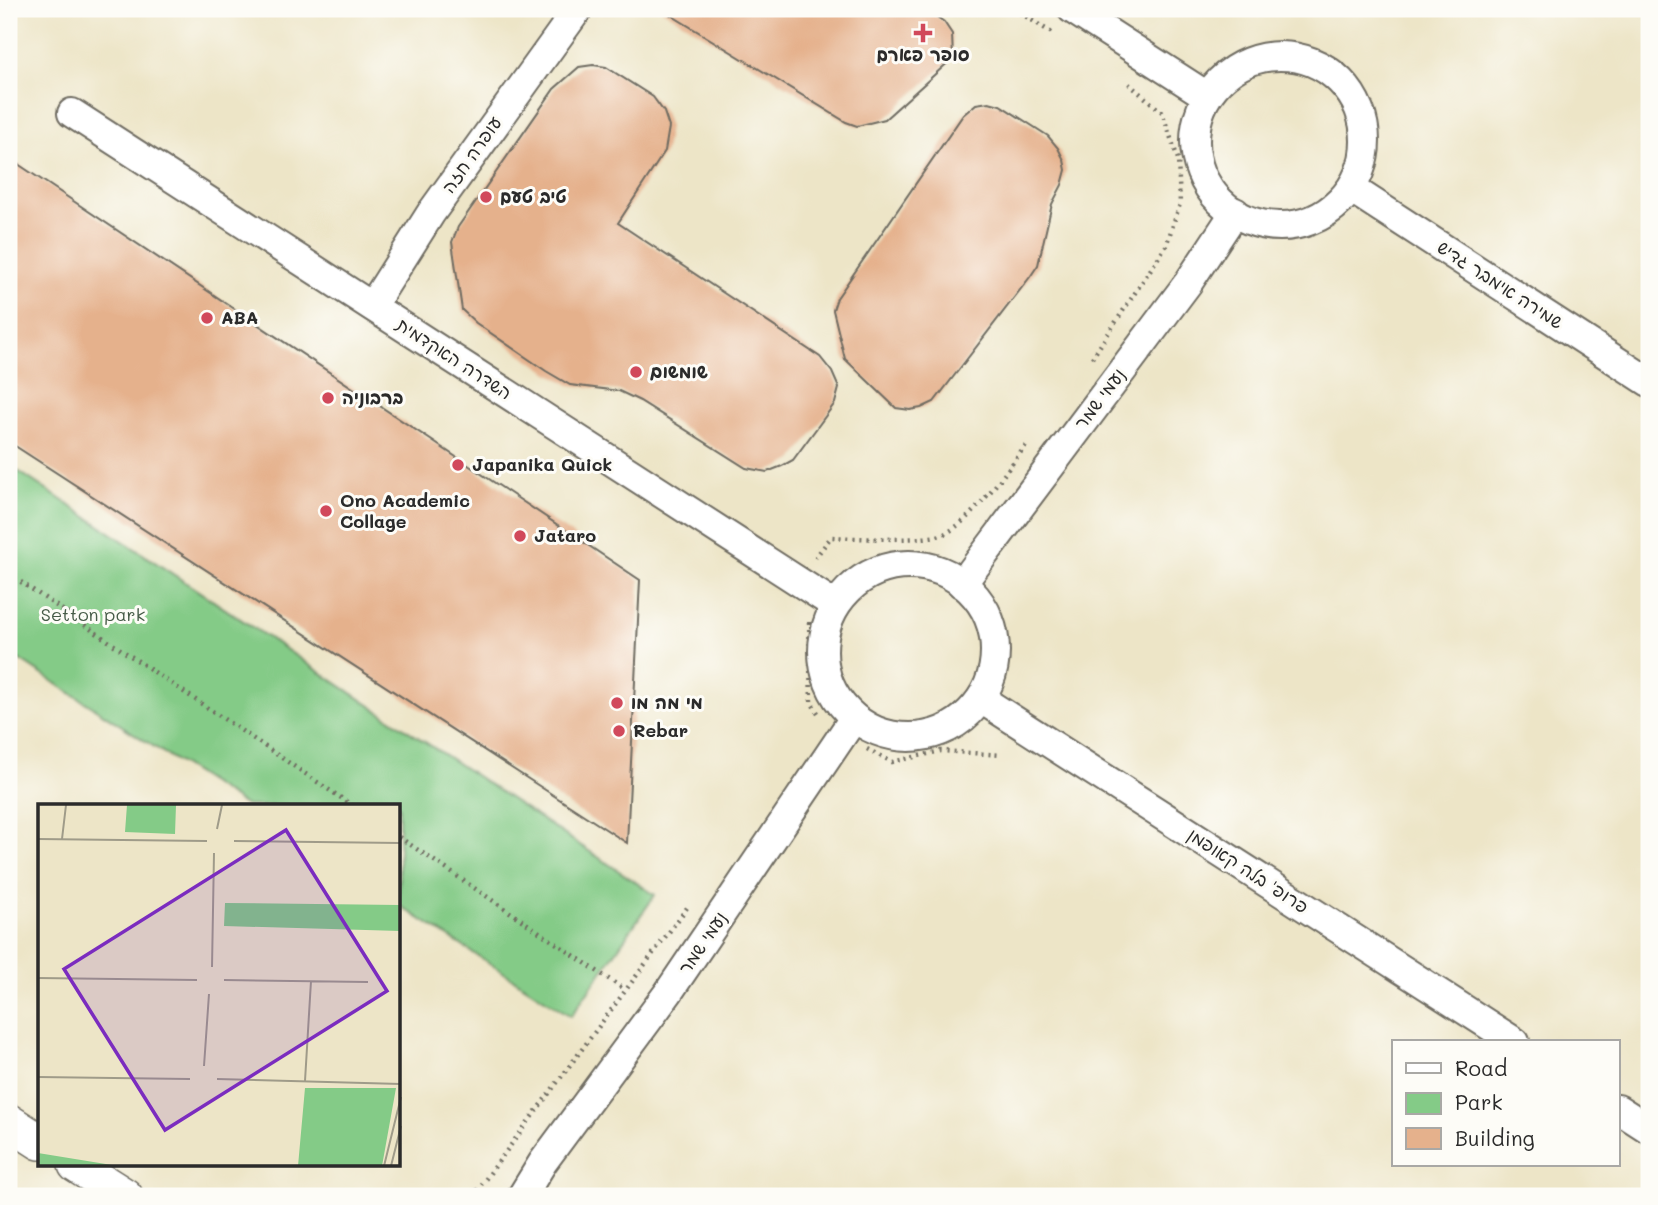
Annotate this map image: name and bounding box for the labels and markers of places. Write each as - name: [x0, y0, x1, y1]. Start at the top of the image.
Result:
- marker: סופר פארם: [915, 25, 931, 41]
- place label: סופר פארם: [876, 42, 970, 66]
- place label: טיב טעם: [500, 184, 567, 208]
- marker: טיב טעם: [478, 189, 494, 205]
- place label: ABA: [221, 305, 258, 329]
- marker: ABA: [199, 310, 215, 326]
- place label: שומשום: [650, 359, 708, 383]
- marker: שומשום: [628, 364, 644, 380]
- place label: ברבוניה: [342, 385, 404, 409]
- marker: ברבוניה: [320, 390, 336, 406]
- place label: Japanika Quick: [472, 452, 612, 476]
- marker: Japanika Quick: [450, 457, 466, 473]
- place label: Ono Academic Collage: [340, 488, 470, 533]
- marker: Ono Academic Collage: [318, 503, 334, 519]
- place label: Jataro: [534, 523, 596, 547]
- marker: Jataro: [512, 528, 528, 544]
- place label: מי מה מו: [631, 690, 703, 714]
- marker: מי מה מו: [609, 695, 625, 711]
- place label: Rebar: [633, 718, 688, 742]
- marker: Rebar: [611, 723, 627, 739]

